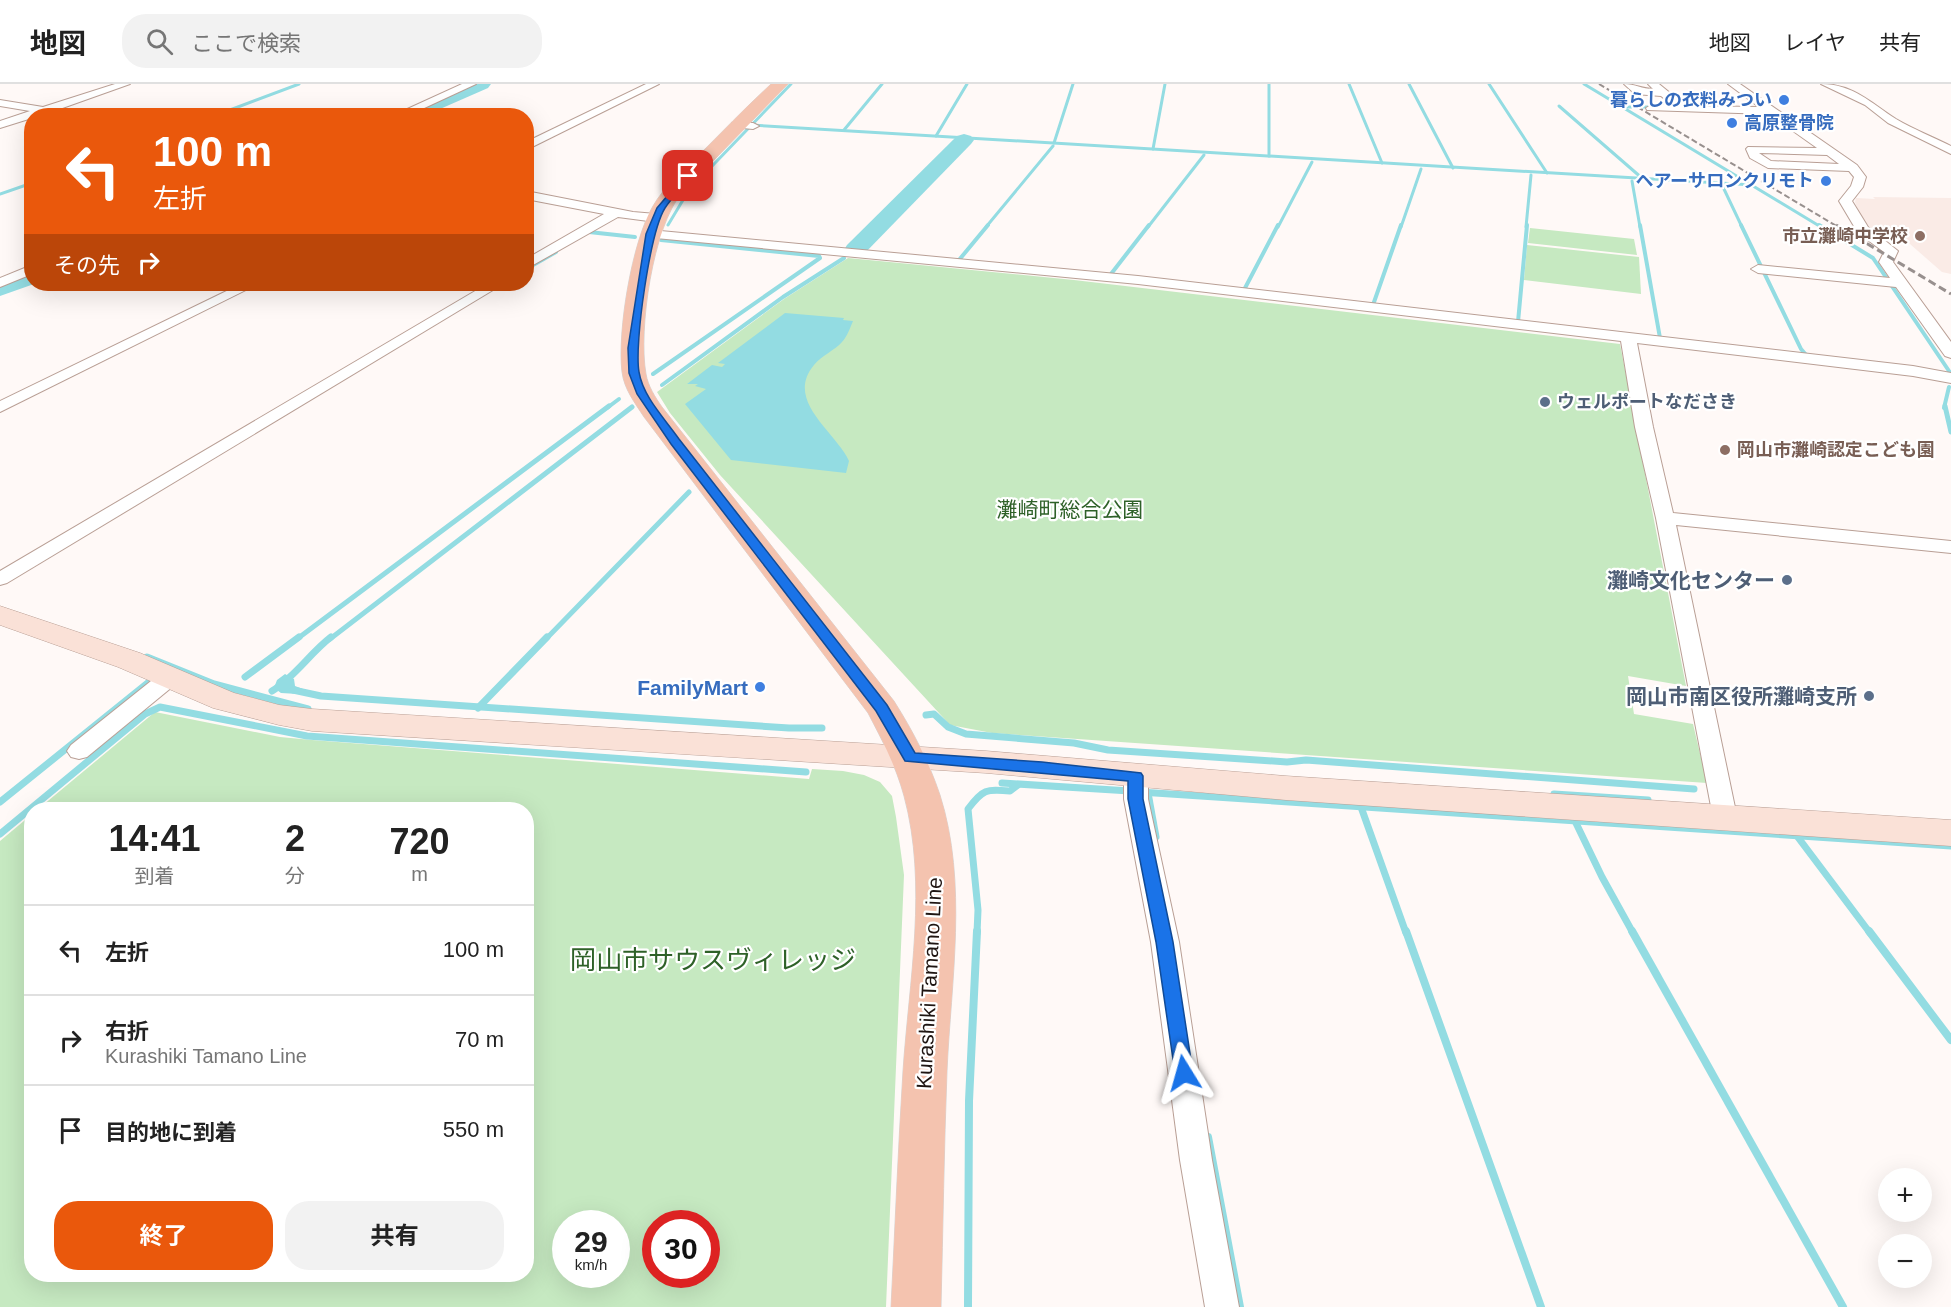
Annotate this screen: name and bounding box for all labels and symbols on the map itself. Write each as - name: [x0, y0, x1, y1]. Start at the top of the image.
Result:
- place label: 暮らしの衣料みつい: [1610, 90, 1772, 110]
- marker: 暮らしの衣料みつい: [1777, 93, 1791, 107]
- place label: 高原整骨院: [1744, 113, 1834, 133]
- marker: 高原整骨院: [1725, 116, 1739, 130]
- pin: [662, 150, 713, 201]
- place label: ヘアーサロンクリモト: [1635, 171, 1814, 191]
- marker: ヘアーサロンクリモト: [1819, 174, 1833, 188]
- place label: 市立灘崎中学校: [1782, 226, 1908, 246]
- marker: 市立灘崎中学校: [1913, 229, 1927, 243]
- place label: ウェルポートなださき: [1557, 392, 1737, 412]
- marker: ウェルポートなださき: [1538, 395, 1552, 409]
- place label: 岡山市灘崎認定こども園: [1737, 440, 1935, 460]
- marker: 岡山市灘崎認定こども園: [1718, 443, 1732, 457]
- park label: 灘崎町総合公園: [997, 498, 1144, 521]
- place label: 灘崎文化センター: [1607, 569, 1775, 592]
- marker: 灘崎文化センター: [1780, 573, 1794, 587]
- place label: FamilyMart: [637, 676, 748, 699]
- marker: FamilyMart: [753, 680, 767, 694]
- place label: 岡山市南区役所灘崎支所: [1626, 685, 1857, 708]
- marker: 岡山市南区役所灘崎支所: [1862, 689, 1876, 703]
- street label: Kurashiki Tamano Line: [912, 877, 946, 1089]
- park label: 岡山市サウスヴィレッジ: [570, 945, 856, 975]
- position arrow: [1152, 1041, 1216, 1105]
- speed limit sign: 30: [642, 1210, 720, 1288]

